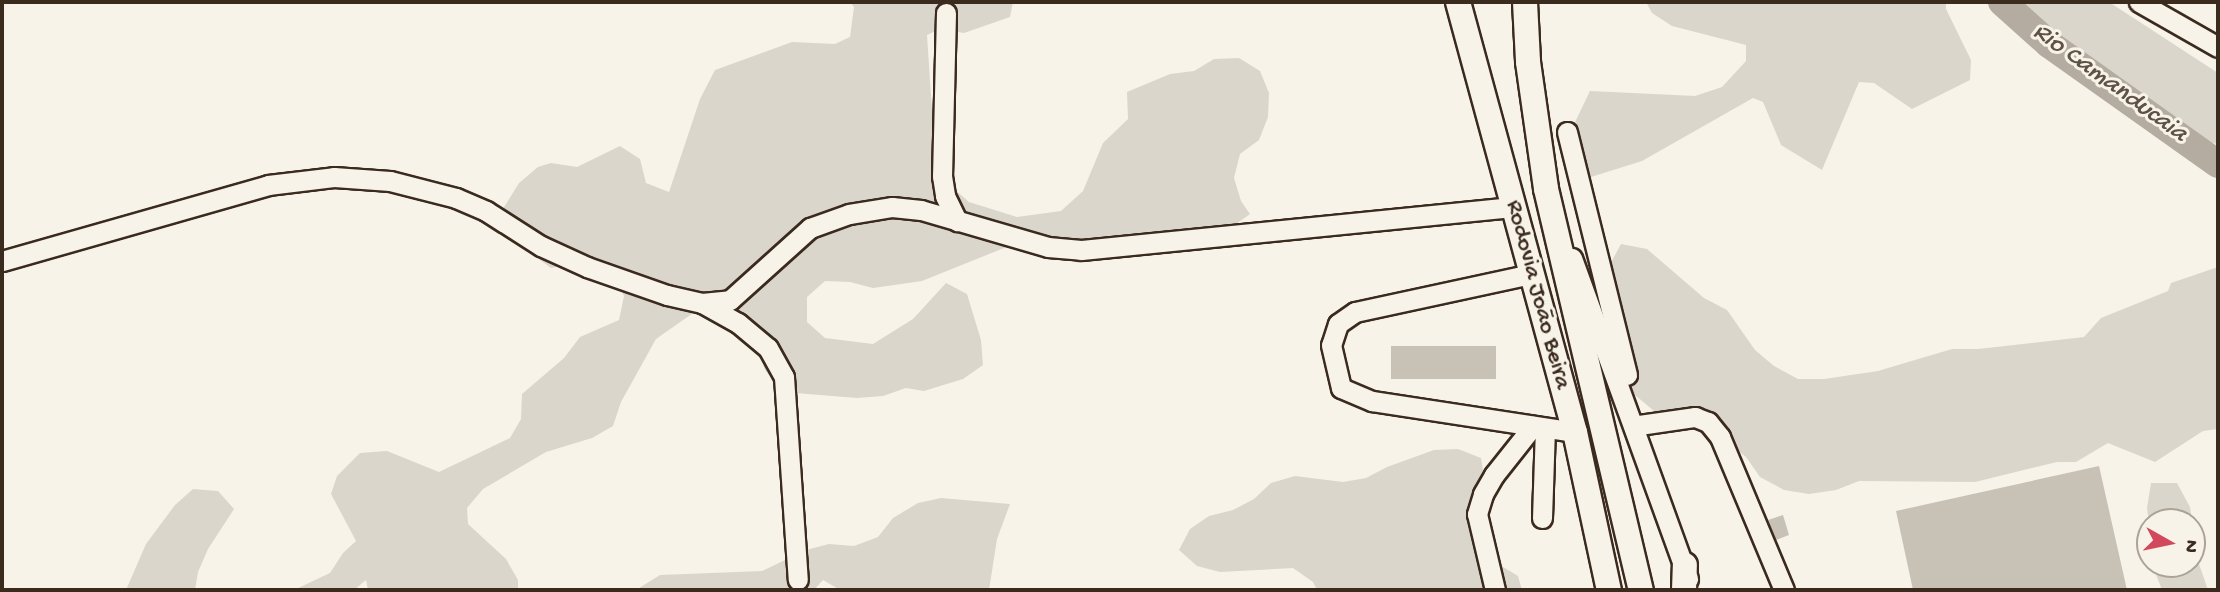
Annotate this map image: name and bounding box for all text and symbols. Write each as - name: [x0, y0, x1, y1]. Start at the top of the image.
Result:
- water label: Rio Camanducaia: [2026, 17, 2192, 151]
- street label: Rodovia João Beira: [1498, 197, 1576, 393]
- north arrow: [2136, 508, 2206, 578]
- text: N: [2178, 538, 2203, 554]

